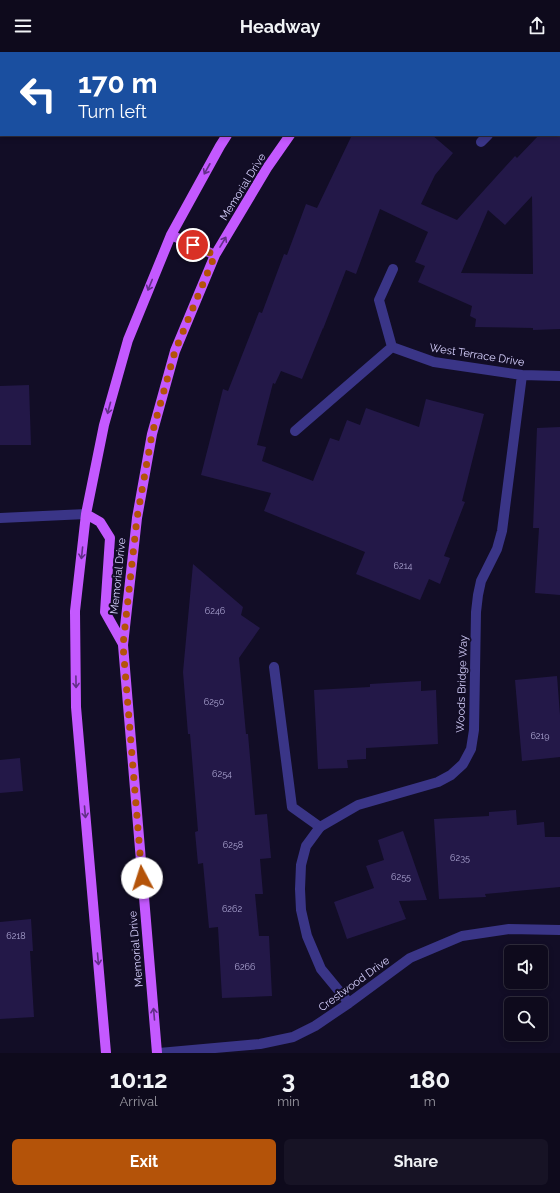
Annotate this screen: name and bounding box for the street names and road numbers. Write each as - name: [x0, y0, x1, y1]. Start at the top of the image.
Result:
- street label: Memorial Drive: [217, 151, 269, 223]
- street label: West Terrace Drive: [429, 341, 526, 369]
- street label: Memorial Drive: [108, 537, 129, 615]
- street label: Woods Bridge Way: [454, 635, 470, 733]
- street label: Memorial Drive: [126, 910, 146, 988]
- street label: Crestwood Drive: [316, 954, 392, 1014]

